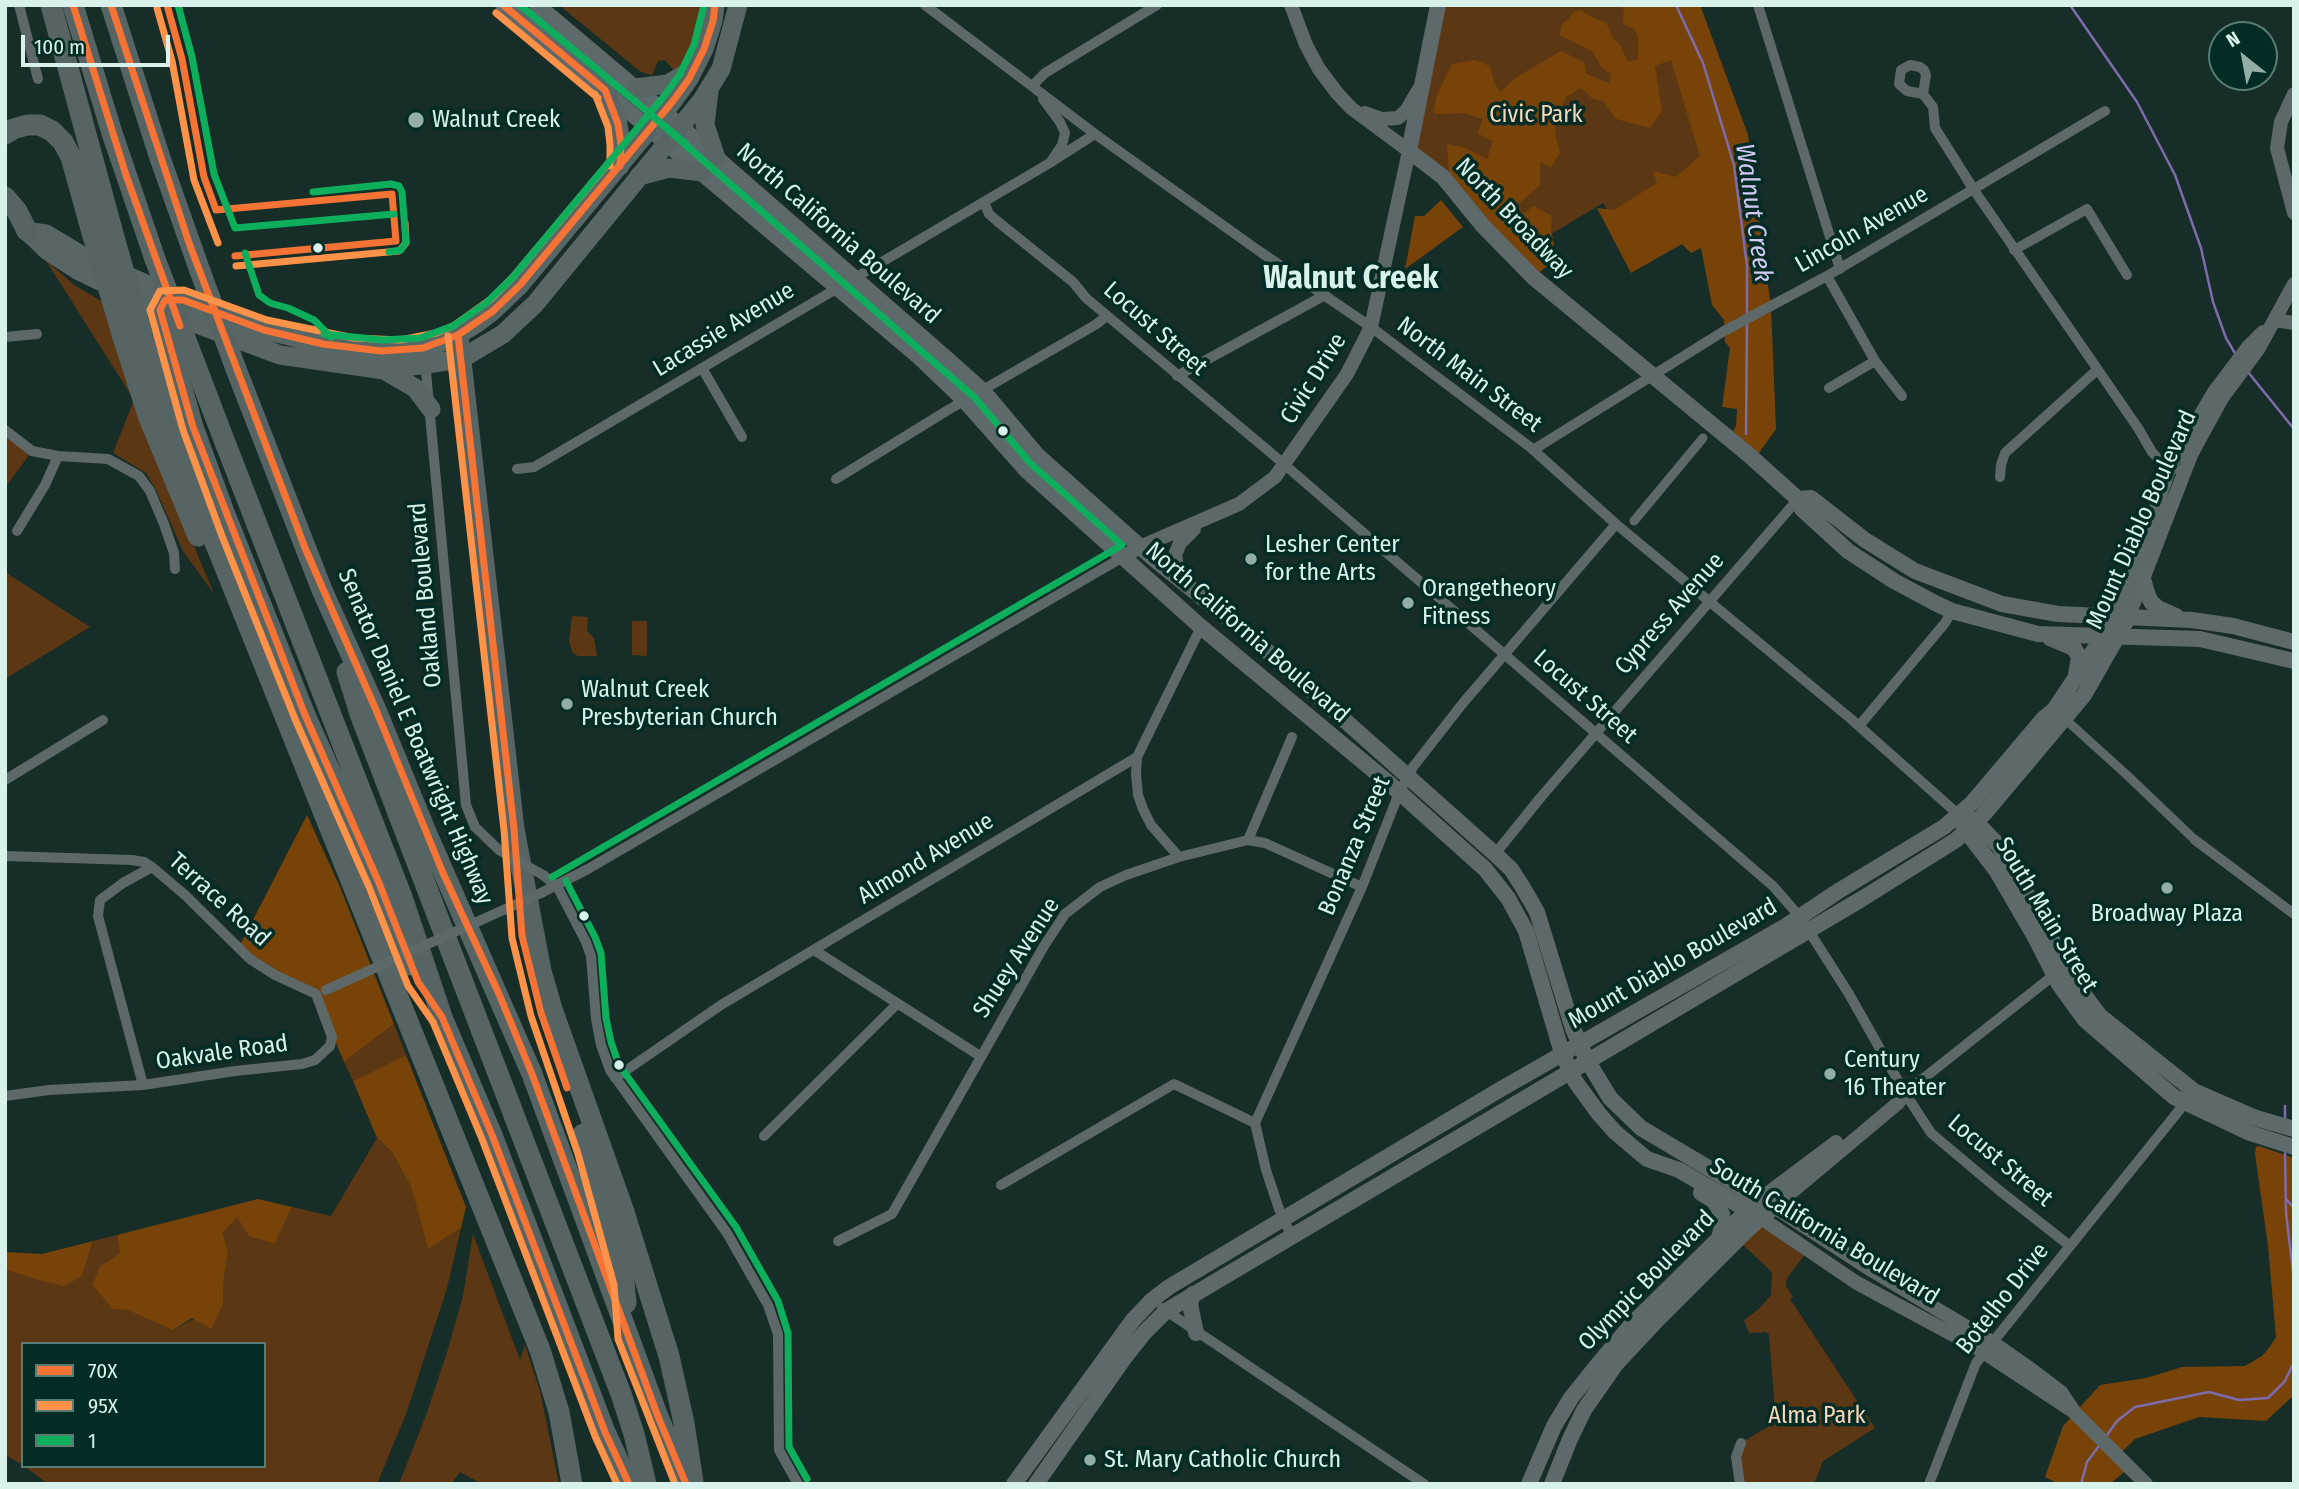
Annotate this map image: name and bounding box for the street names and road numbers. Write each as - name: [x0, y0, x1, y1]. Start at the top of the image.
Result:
- street label: North California Boulevard: [730, 138, 946, 330]
- street label: North Broadway: [1449, 153, 1579, 285]
- street label: Lincoln Avenue: [1790, 180, 1934, 280]
- street label: Locust Street: [1097, 276, 1213, 382]
- street label: Lacassie Avenue: [648, 277, 800, 383]
- street label: North Main Street: [1391, 311, 1547, 439]
- street label: Civic Drive: [1275, 328, 1353, 430]
- street label: Mount Diablo Boulevard: [2081, 406, 2203, 634]
- street label: Oakland Boulevard: [404, 501, 448, 689]
- street label: North California Boulevard: [1139, 537, 1355, 729]
- street label: Cypress Avenue: [1609, 547, 1731, 681]
- street label: Senator Daniel E Boatwright Highway: [331, 565, 499, 909]
- street label: Locust Street: [1527, 644, 1643, 750]
- street label: Bonanza Street: [1313, 772, 1397, 920]
- street label: Almond Avenue: [853, 807, 999, 911]
- street label: South Main Street: [1988, 832, 2104, 998]
- street label: Terrace Road: [162, 847, 276, 953]
- street label: Mount Diablo Boulevard: [1563, 892, 1783, 1036]
- street label: Shuey Avenue: [968, 893, 1066, 1023]
- street label: Oakvale Road: [154, 1029, 290, 1077]
- street label: Locust Street: [1942, 1109, 2058, 1213]
- street label: South California Boulevard: [1704, 1152, 1944, 1312]
- street label: Olympic Boulevard: [1573, 1205, 1721, 1357]
- street label: Botelho Drive: [1951, 1238, 2055, 1360]

